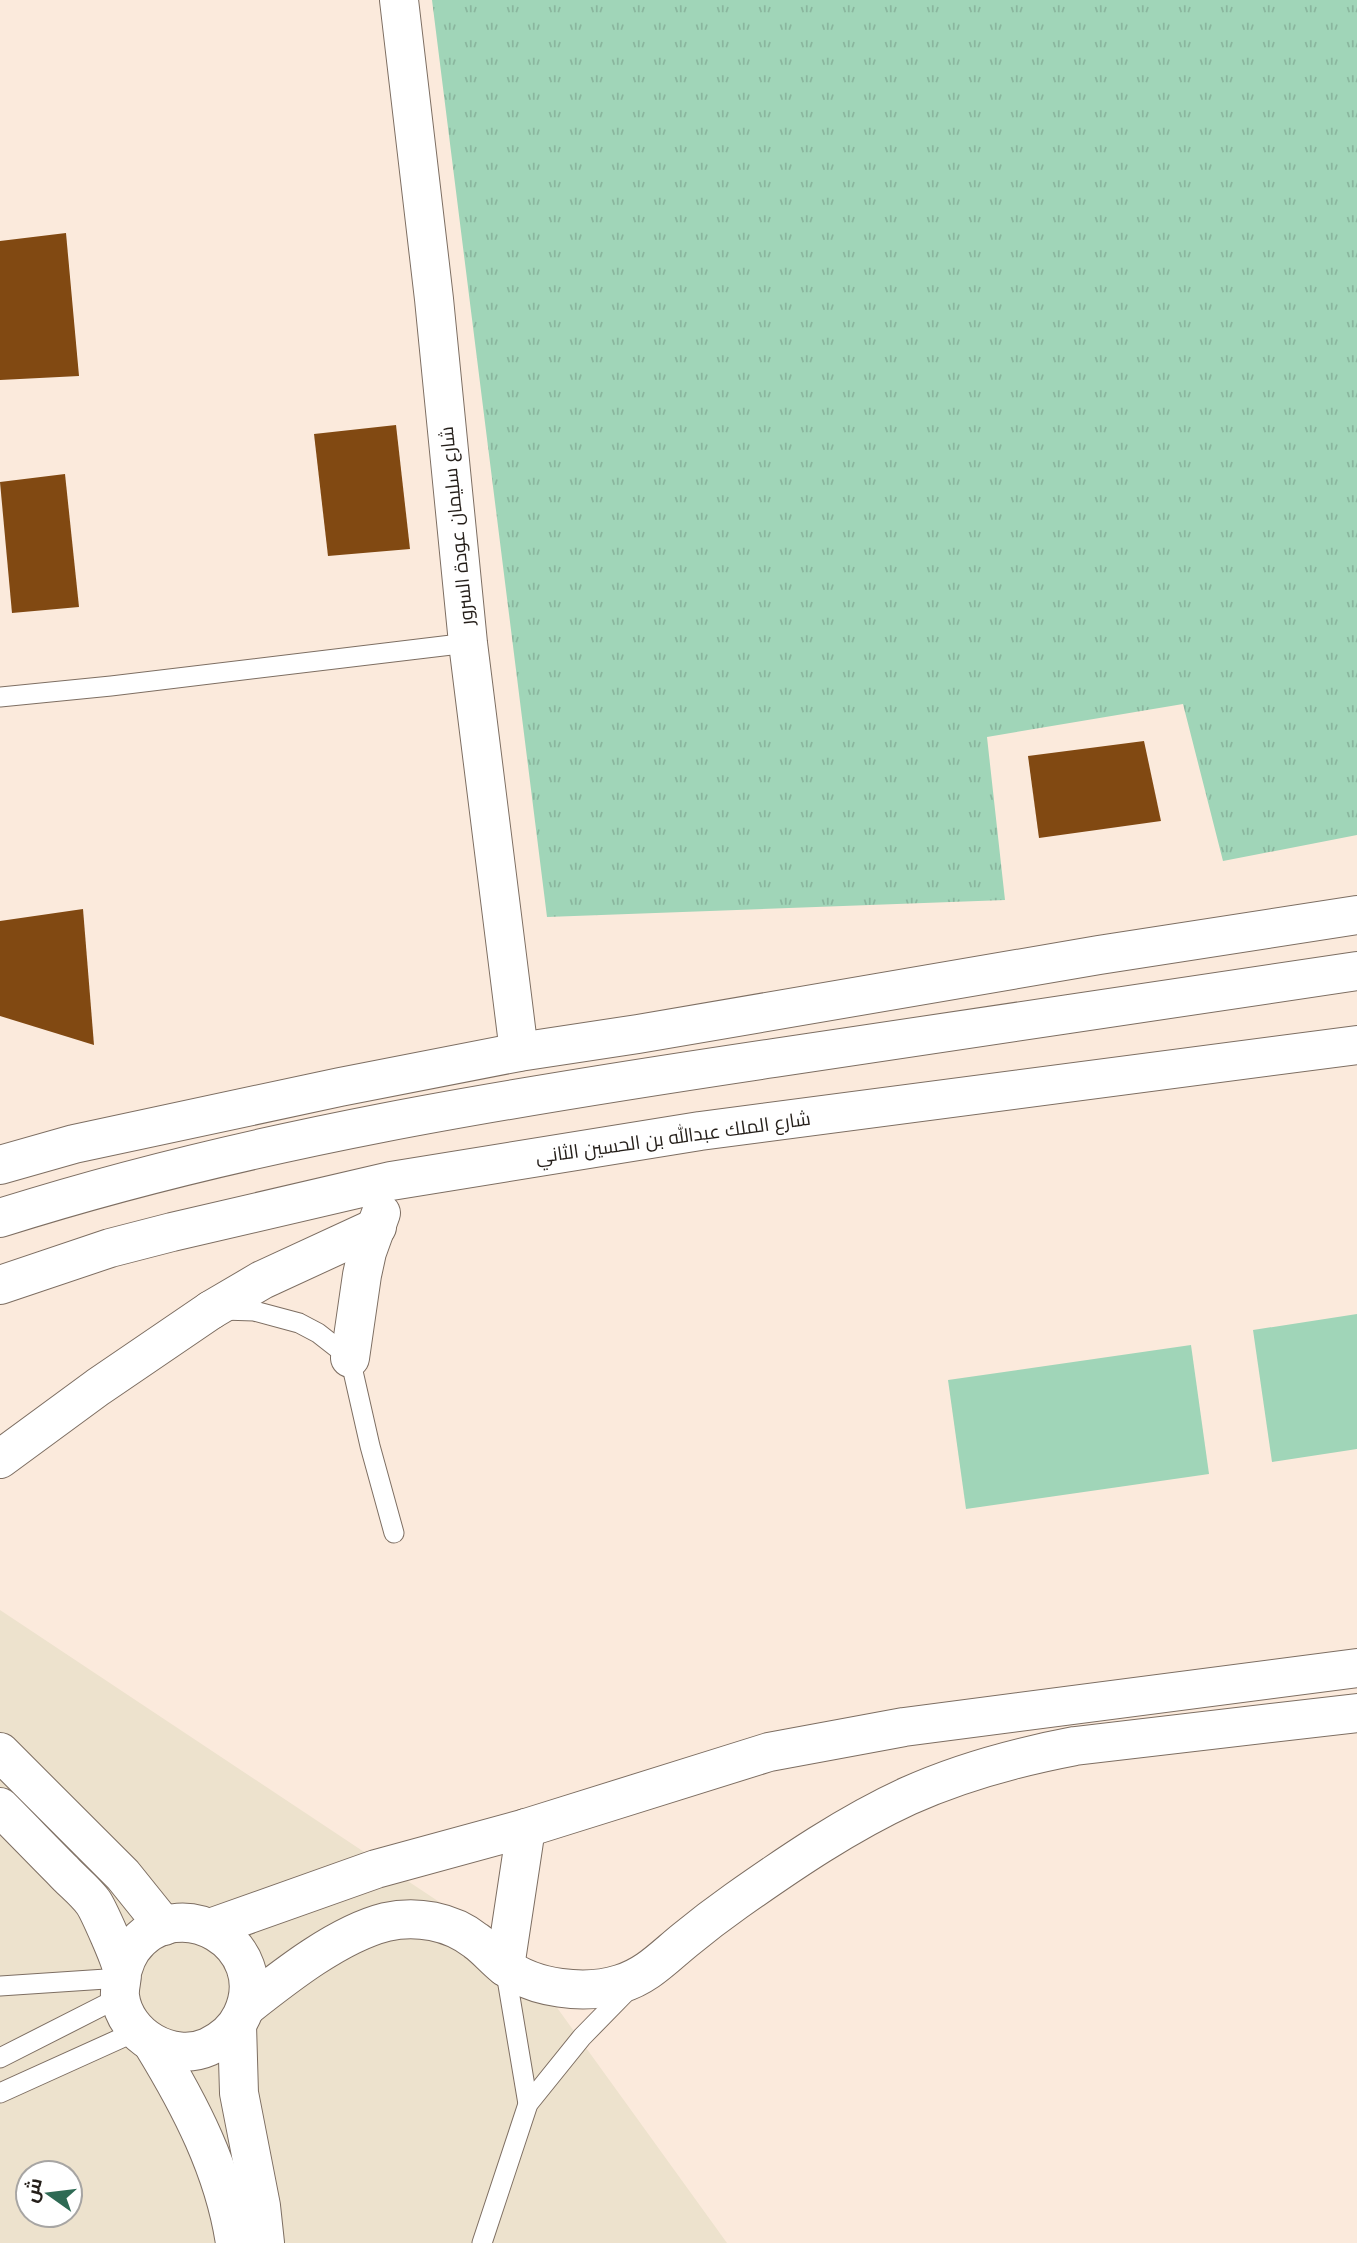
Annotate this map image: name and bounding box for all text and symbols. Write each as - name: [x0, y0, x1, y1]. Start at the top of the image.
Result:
- street label: شارع سليمان عودة السرور: [433, 425, 480, 628]
- street label: شارع الملك عبدالله بن الحسين الثاني: [534, 1105, 813, 1171]
- north arrow: [14, 2159, 84, 2229]
- text: ش: [17, 2175, 49, 2205]

